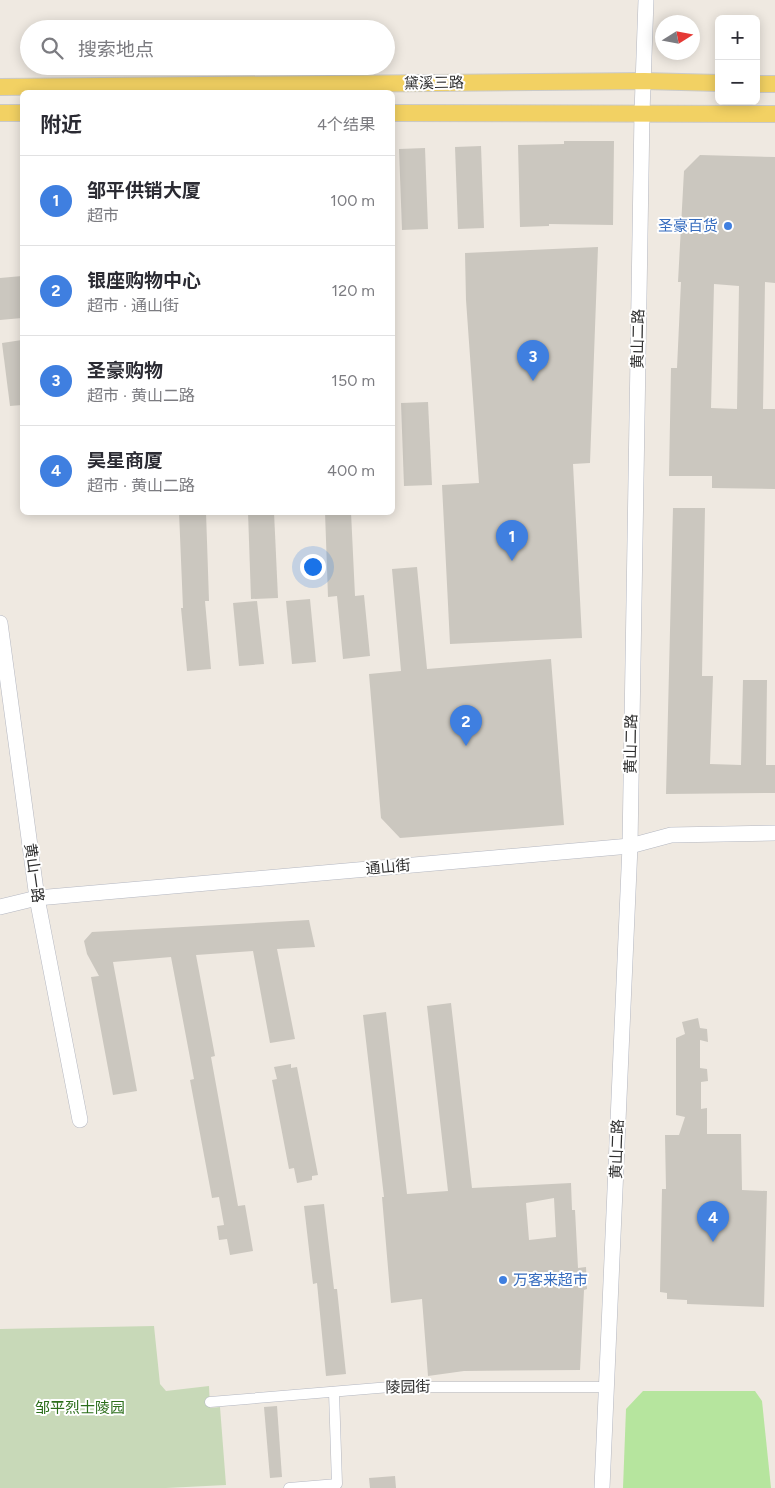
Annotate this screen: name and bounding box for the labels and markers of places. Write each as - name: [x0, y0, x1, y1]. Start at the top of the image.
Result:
- place label: 圣豪百货: [658, 217, 718, 235]
- marker: 圣豪百货: [722, 220, 734, 232]
- pin: 3: [517, 340, 549, 381]
- pin: 1: [496, 520, 528, 561]
- pin: 2: [450, 705, 482, 746]
- pin: 4: [697, 1201, 729, 1242]
- place label: 万客来超市: [513, 1271, 588, 1289]
- marker: 万客来超市: [497, 1274, 509, 1286]

